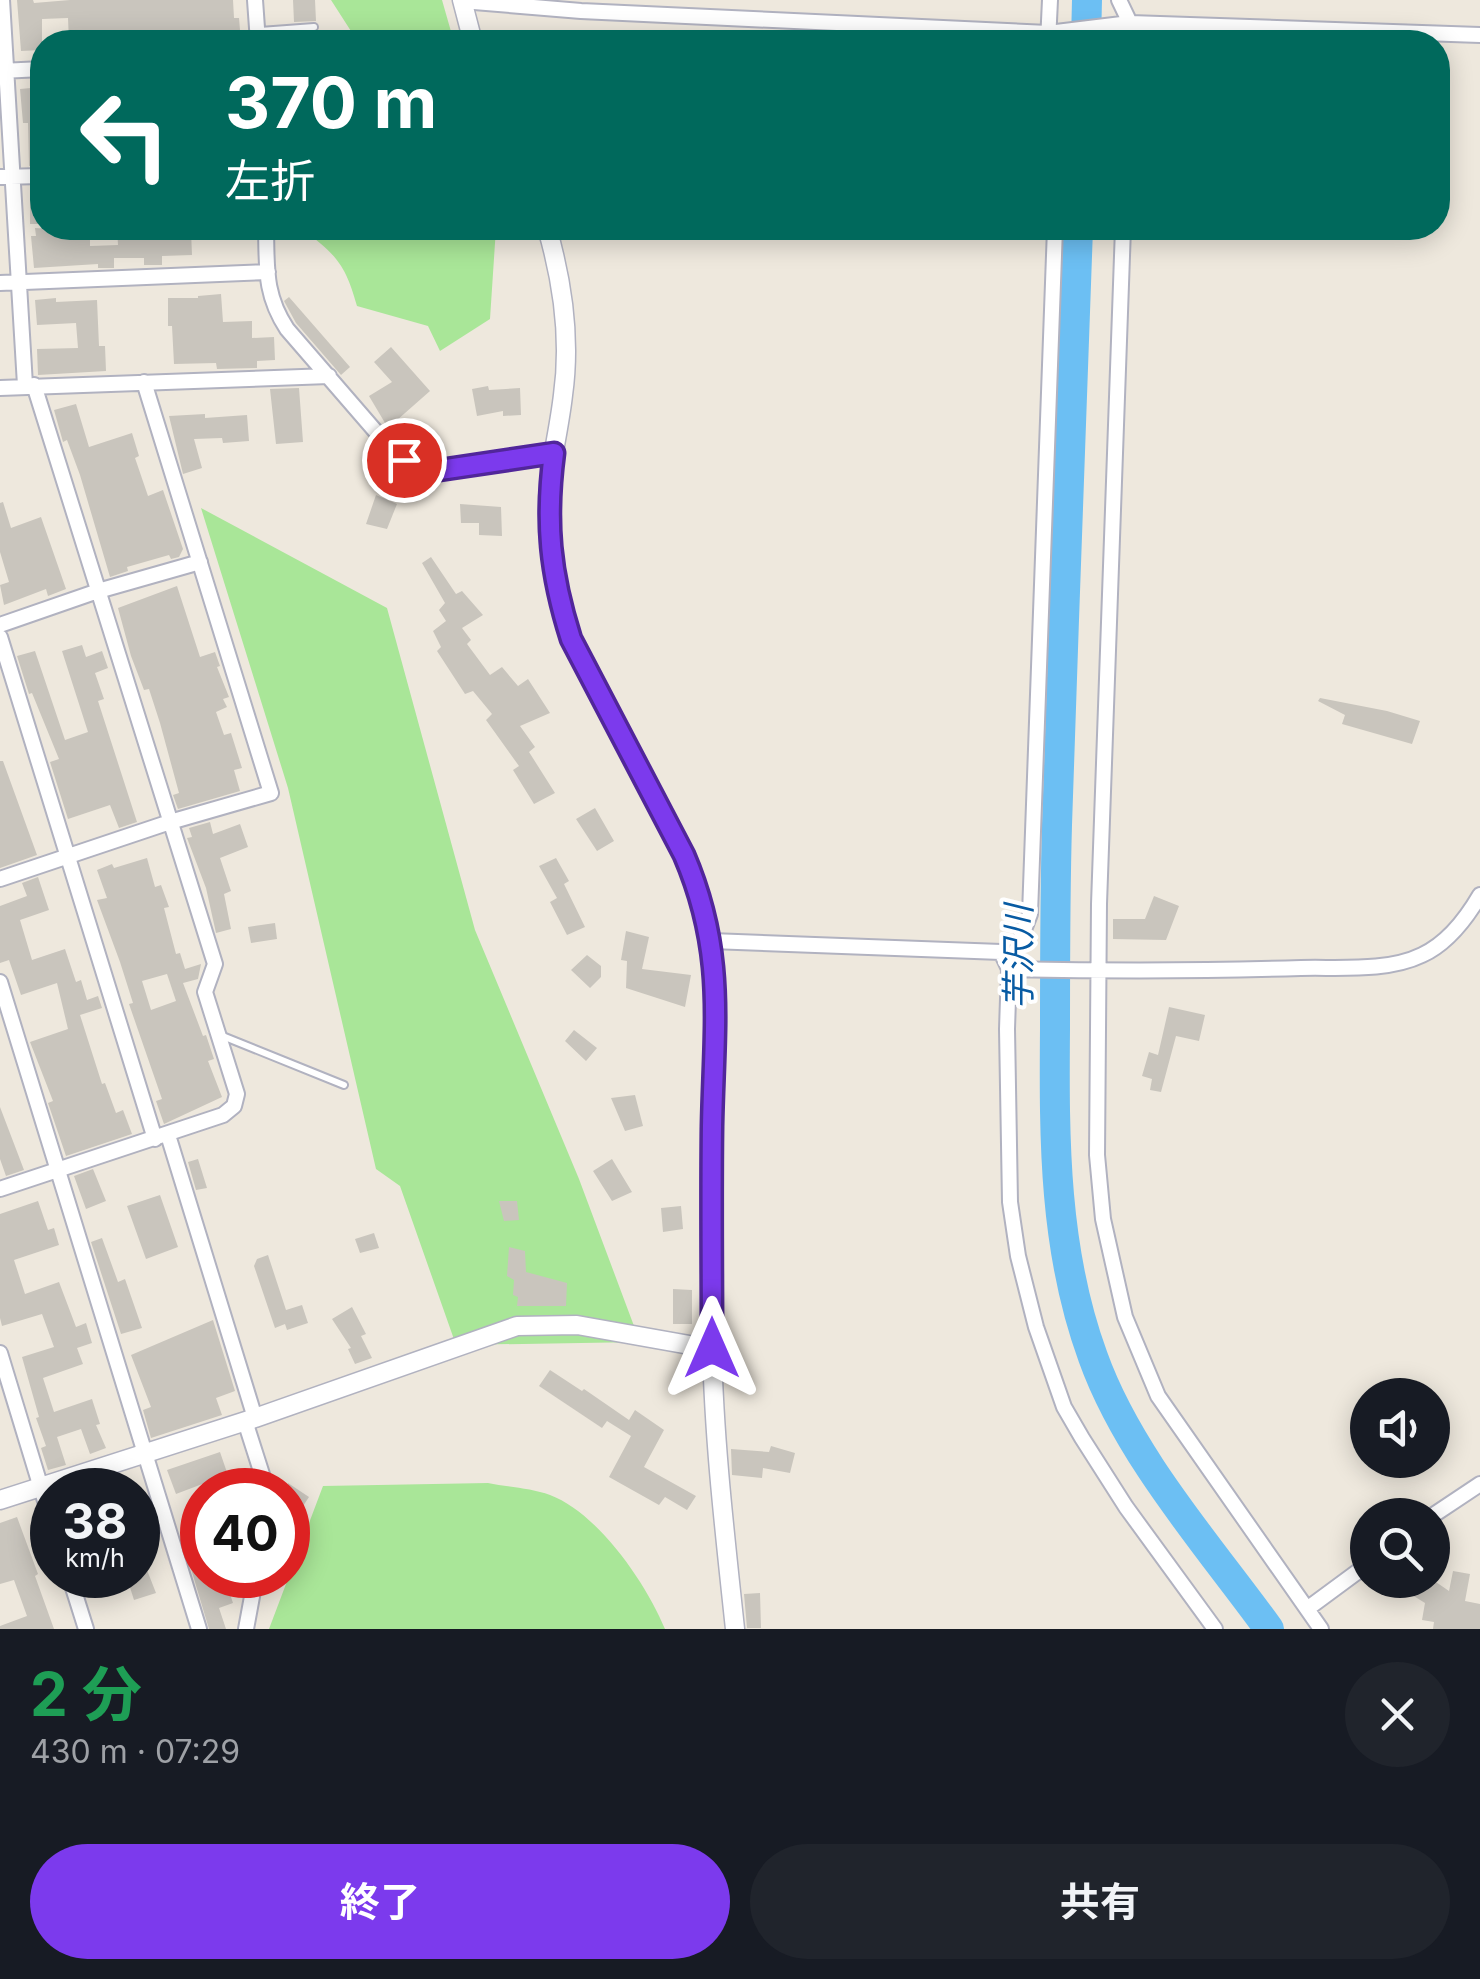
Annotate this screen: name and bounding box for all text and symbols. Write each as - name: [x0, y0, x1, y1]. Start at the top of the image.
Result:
- text: 370 m: [225, 60, 437, 145]
- icon: left: [60, 70, 190, 200]
- text: 左折: [225, 153, 315, 208]
- pin: [362, 418, 447, 503]
- icon: arrive: [377, 433, 432, 488]
- water label: 芋沢川: [997, 901, 1039, 1010]
- position arrow: [660, 1296, 764, 1400]
- map controls: [1350, 1378, 1450, 1598]
- button: sound: [1350, 1378, 1450, 1478]
- speed limit sign: 40: [180, 1468, 310, 1598]
- text: 38: [63, 1491, 127, 1551]
- button: search: [1350, 1498, 1450, 1598]
- text: km/h: [65, 1543, 125, 1573]
- text: 2 分: [30, 1658, 142, 1730]
- button: close: [1345, 1662, 1450, 1767]
- text: 430 m · 07:29: [30, 1732, 240, 1771]
- button: 終了: [30, 1844, 730, 1959]
- button: 共有: [750, 1844, 1450, 1959]

